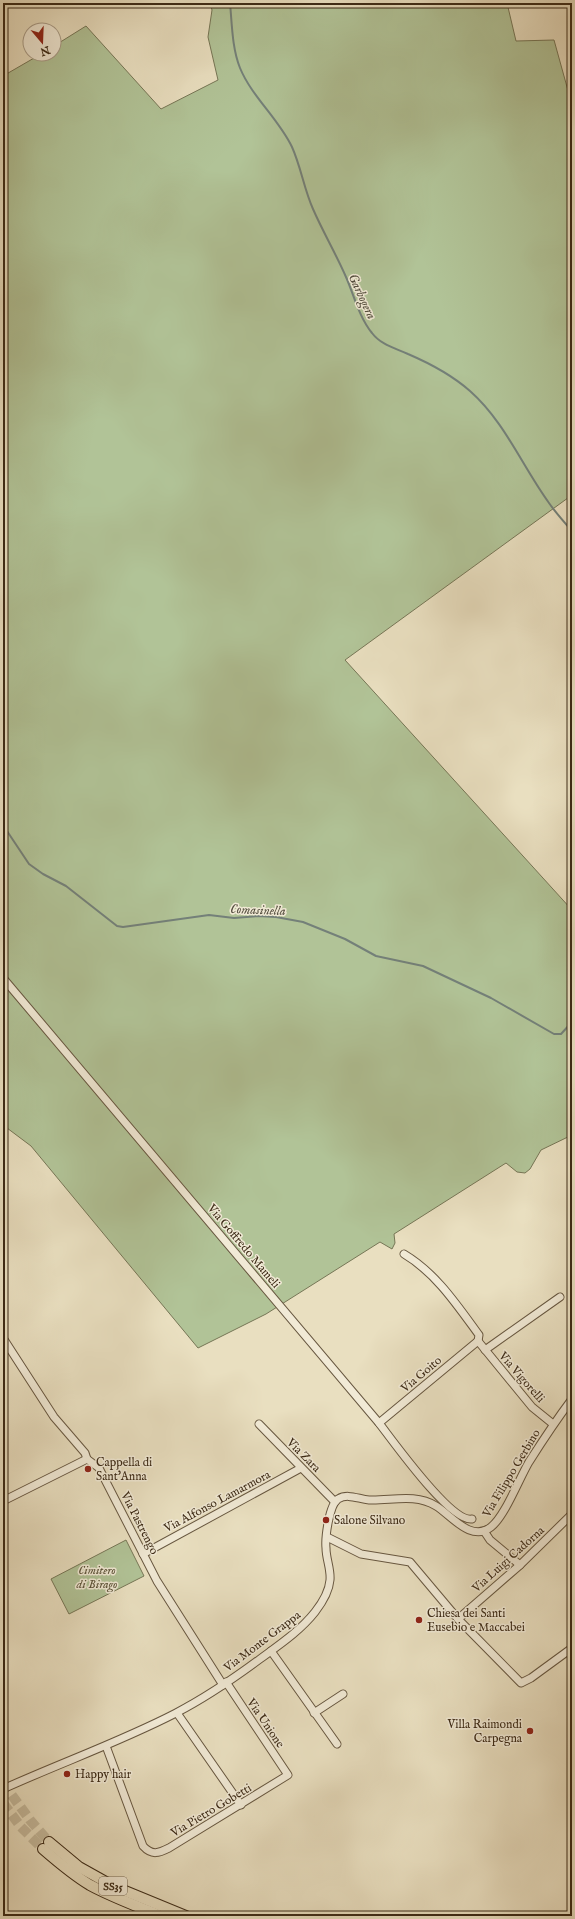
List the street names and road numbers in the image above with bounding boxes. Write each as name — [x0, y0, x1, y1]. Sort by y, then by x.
street label: Via Goffredo Mameli — [203, 1200, 283, 1291]
street label: Via Vigorelli — [495, 1348, 548, 1406]
street label: Via Goito — [397, 1353, 445, 1396]
street label: Via Filippo Gerbino — [479, 1426, 545, 1521]
street label: Via Zara — [283, 1434, 324, 1476]
street label: Via Alfonso Lamarmora — [161, 1467, 274, 1536]
street label: Via Pastrengo — [117, 1488, 162, 1558]
street label: Via Luigi Cadorna — [468, 1523, 548, 1596]
street label: Via Monte Grappa — [220, 1607, 305, 1677]
street label: Via Unione — [243, 1695, 288, 1751]
street label: Via Pietro Gobetti — [167, 1780, 254, 1841]
road number: SS35 — [99, 1877, 127, 1895]

